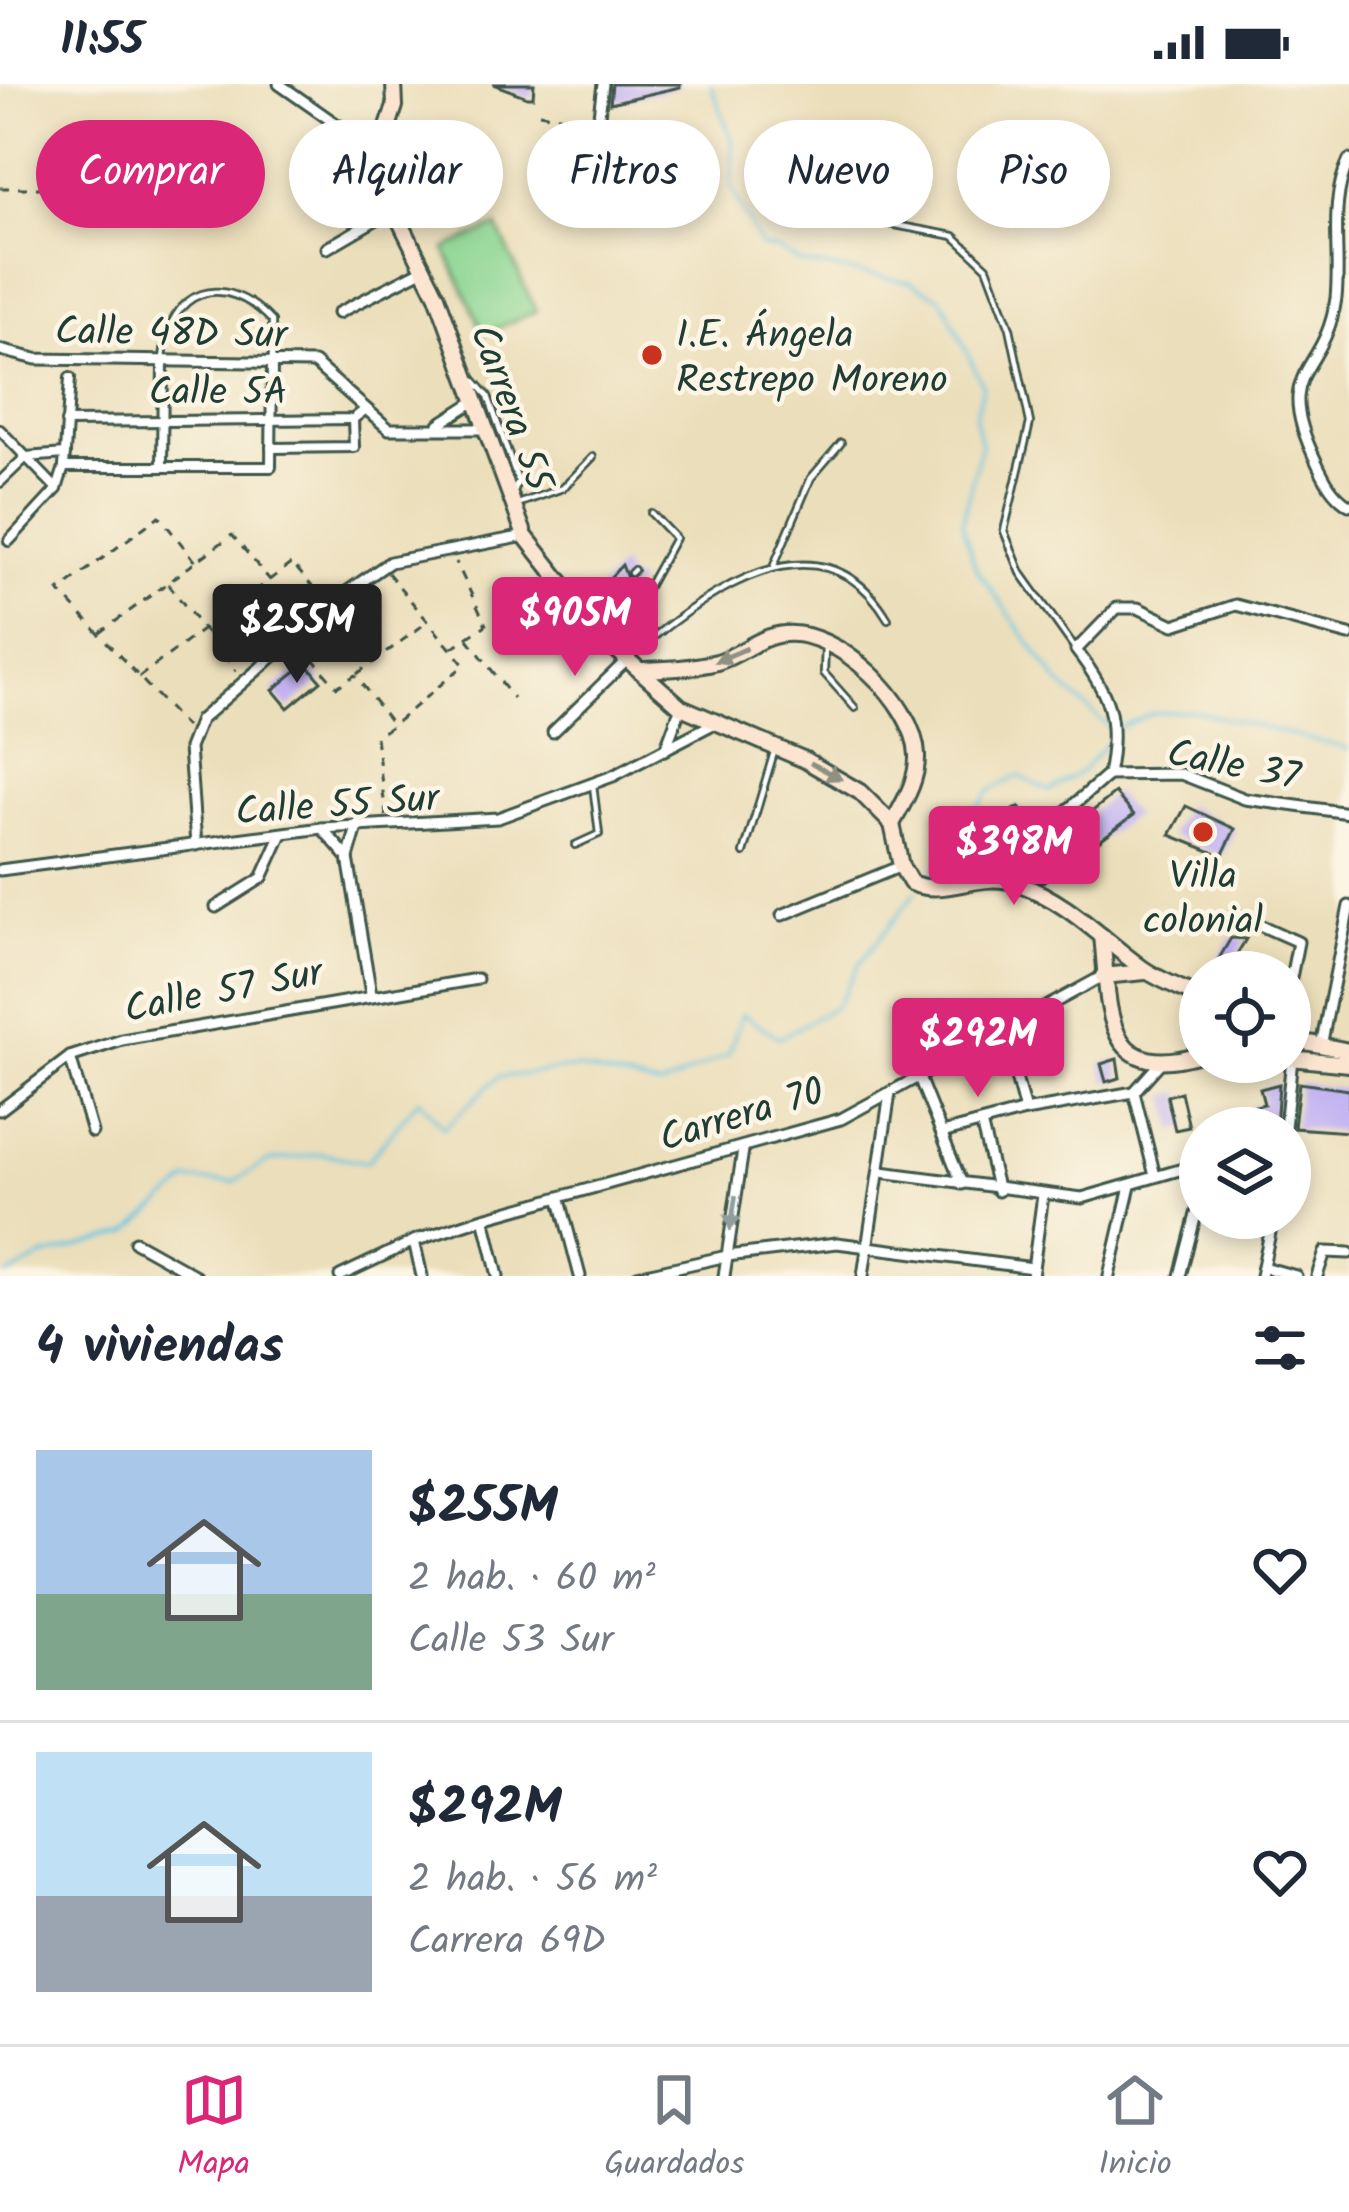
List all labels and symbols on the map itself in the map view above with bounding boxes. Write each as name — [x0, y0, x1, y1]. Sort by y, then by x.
street label: Calle 48D Sur — [54, 302, 290, 368]
place label: I.E. Ángela Restrepo Moreno — [676, 306, 948, 413]
street label: Carrera 55 — [450, 316, 569, 503]
marker: I.E. Ángela Restrepo Moreno — [639, 342, 665, 368]
street label: Calle 5A — [149, 363, 287, 425]
pin: $905M — [491, 577, 659, 679]
pin: $255M — [213, 584, 381, 686]
one-way arrow — [714, 645, 749, 665]
street label: Calle 37 — [1161, 724, 1306, 810]
one-way arrow — [809, 760, 843, 781]
street label: Calle 55 Sur — [233, 769, 443, 845]
pin: $398M — [930, 806, 1098, 908]
marker: Villa colonial — [1190, 819, 1216, 845]
place label: Villa colonial — [1143, 847, 1263, 954]
street label: Calle 57 Sur — [119, 943, 330, 1043]
pin: $292M — [894, 998, 1062, 1100]
street label: Carrera 70 — [652, 1062, 832, 1171]
one-way arrow — [724, 1195, 743, 1232]

